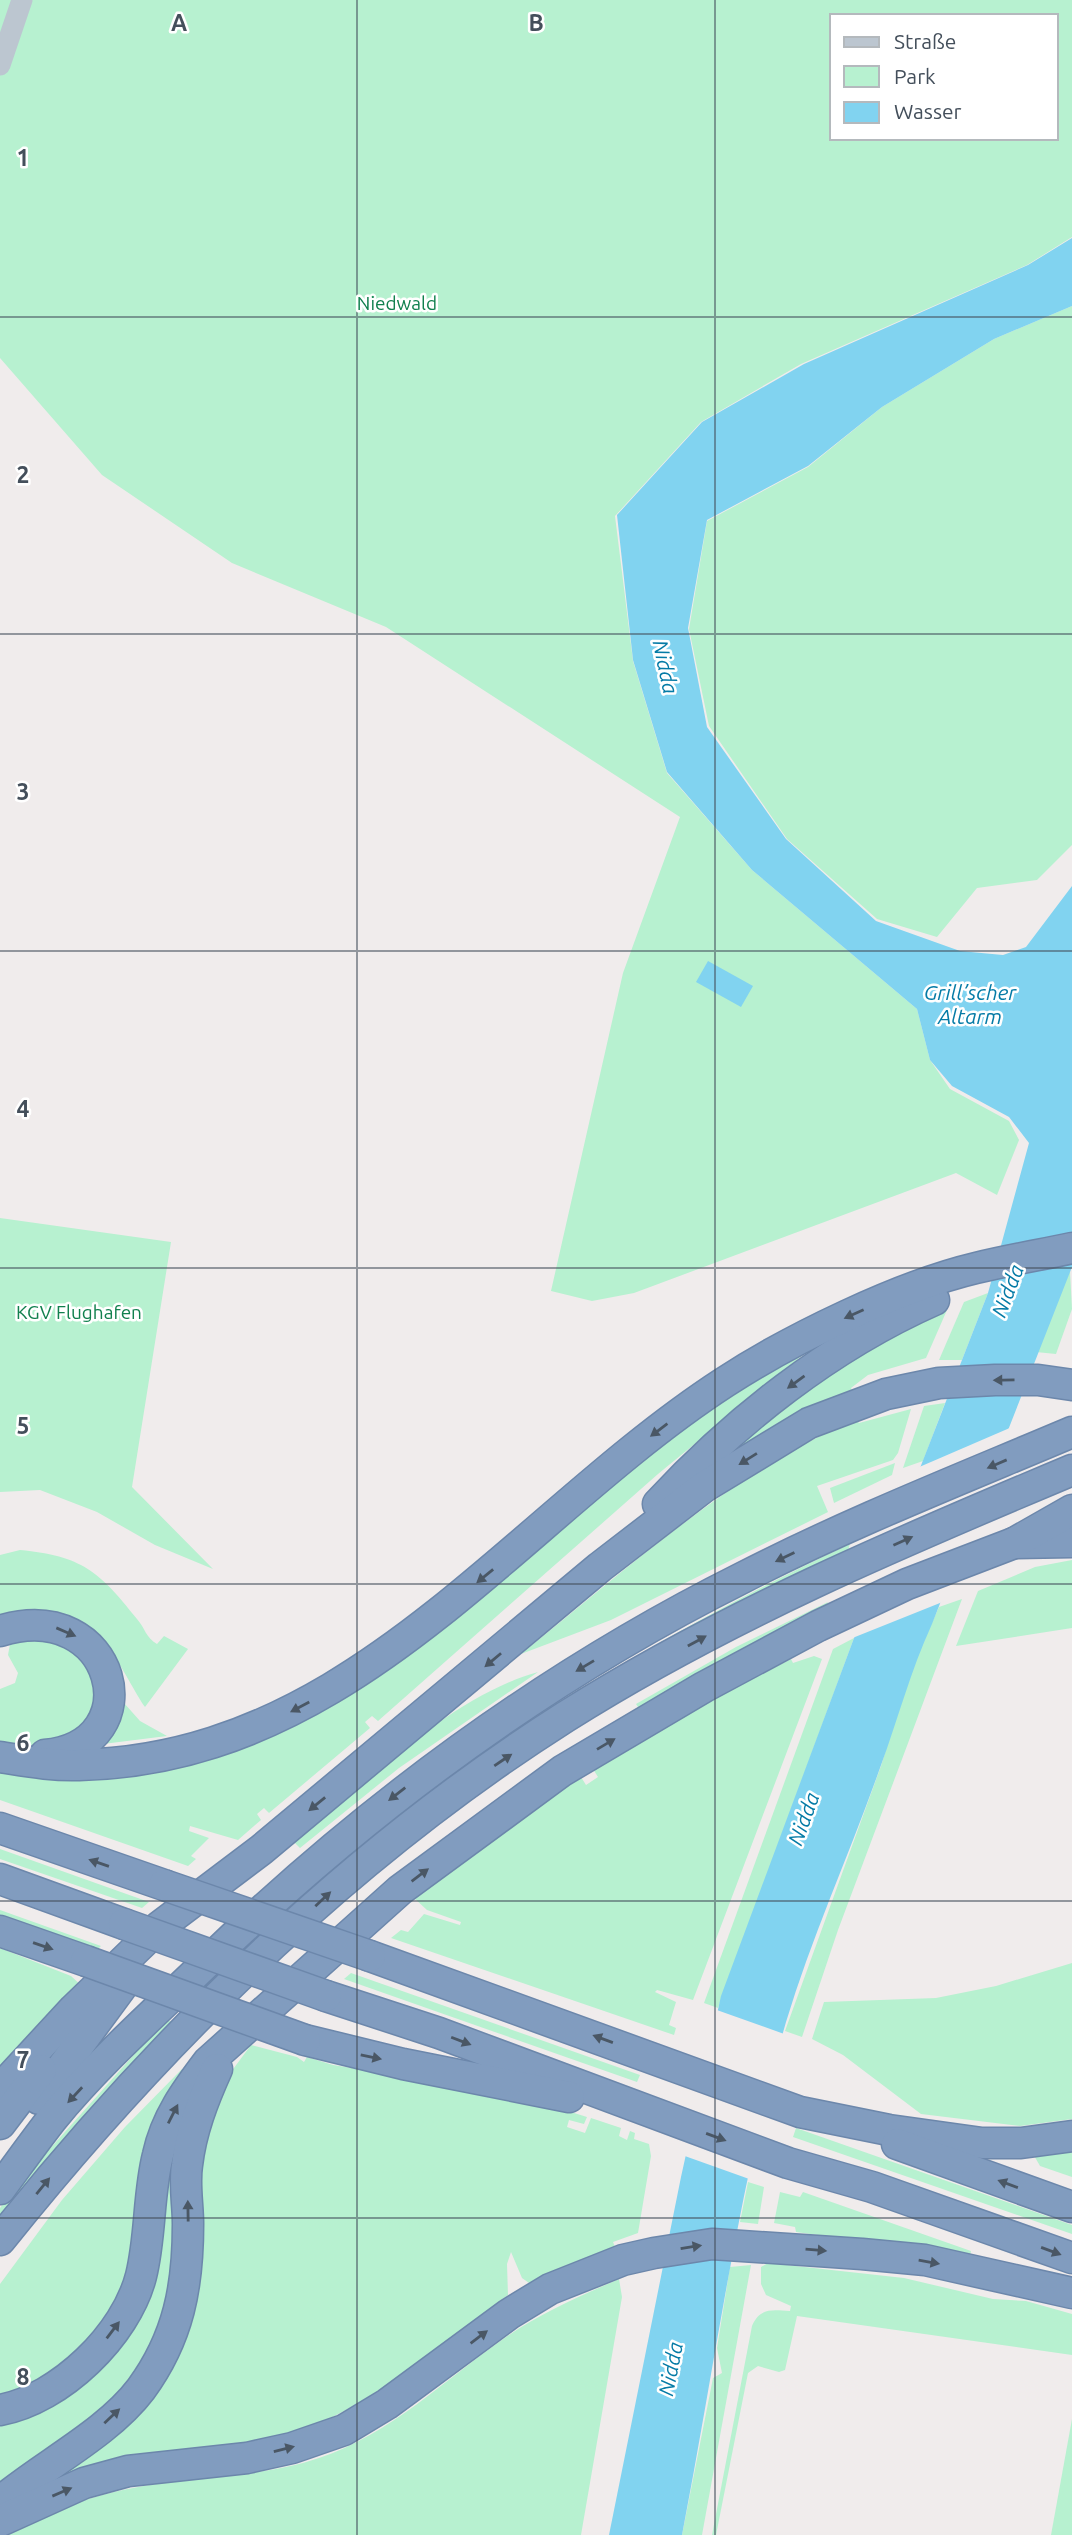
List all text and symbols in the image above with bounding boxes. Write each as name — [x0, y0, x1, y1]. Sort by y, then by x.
text: A — [171, 10, 187, 35]
text: B — [528, 10, 544, 35]
legend — [830, 14, 1058, 140]
text: Straße — [894, 29, 956, 53]
text: Park — [894, 64, 936, 88]
text: Wasser — [894, 99, 962, 123]
text: 1 — [17, 145, 29, 170]
park label: Niedwald — [357, 292, 437, 314]
text: 2 — [17, 462, 29, 487]
water label: Nidda — [649, 638, 683, 696]
text: 3 — [17, 779, 29, 804]
water label: Grill’scher Altarm — [924, 980, 1017, 1028]
text: 4 — [17, 1096, 30, 1121]
water label: Nidda — [986, 1261, 1028, 1320]
park label: KGV Flughafen — [16, 1301, 142, 1323]
one-way arrow — [843, 1309, 864, 1320]
one-way arrow — [993, 1374, 1015, 1386]
one-way arrow — [787, 1375, 805, 1389]
text: 5 — [17, 1413, 29, 1438]
one-way arrow — [650, 1423, 668, 1437]
one-way arrow — [739, 1453, 758, 1466]
one-way arrow — [987, 1458, 1008, 1469]
one-way arrow — [893, 1535, 913, 1547]
one-way arrow — [774, 1552, 795, 1563]
one-way arrow — [476, 1568, 493, 1583]
one-way arrow — [56, 1627, 77, 1638]
one-way arrow — [687, 1635, 707, 1647]
one-way arrow — [484, 1652, 501, 1667]
one-way arrow — [575, 1659, 595, 1672]
one-way arrow — [290, 1702, 310, 1713]
text: 6 — [17, 1730, 30, 1755]
one-way arrow — [596, 1738, 615, 1750]
one-way arrow — [494, 1753, 512, 1767]
one-way arrow — [389, 1787, 407, 1802]
water label: Nidda — [782, 1789, 824, 1848]
one-way arrow — [308, 1796, 325, 1811]
one-way arrow — [89, 1857, 110, 1868]
one-way arrow — [410, 1867, 428, 1882]
one-way arrow — [314, 1891, 332, 1907]
one-way arrow — [32, 1941, 53, 1952]
one-way arrow — [593, 2033, 614, 2044]
one-way arrow — [450, 2035, 471, 2046]
text: 7 — [17, 2047, 29, 2072]
one-way arrow — [360, 2052, 382, 2063]
one-way arrow — [66, 2086, 83, 2103]
one-way arrow — [167, 2104, 178, 2124]
one-way arrow — [706, 2132, 727, 2143]
one-way arrow — [35, 2178, 50, 2196]
one-way arrow — [997, 2178, 1018, 2189]
one-way arrow — [182, 2200, 194, 2222]
one-way arrow — [680, 2241, 702, 2252]
one-way arrow — [806, 2245, 828, 2256]
one-way arrow — [1041, 2246, 1062, 2257]
one-way arrow — [919, 2256, 941, 2267]
one-way arrow — [106, 2321, 120, 2339]
one-way arrow — [470, 2329, 488, 2344]
water label: Nidda — [653, 2340, 687, 2398]
text: 8 — [17, 2364, 29, 2389]
one-way arrow — [103, 2408, 121, 2424]
one-way arrow — [273, 2443, 295, 2454]
one-way arrow — [52, 2486, 72, 2498]

